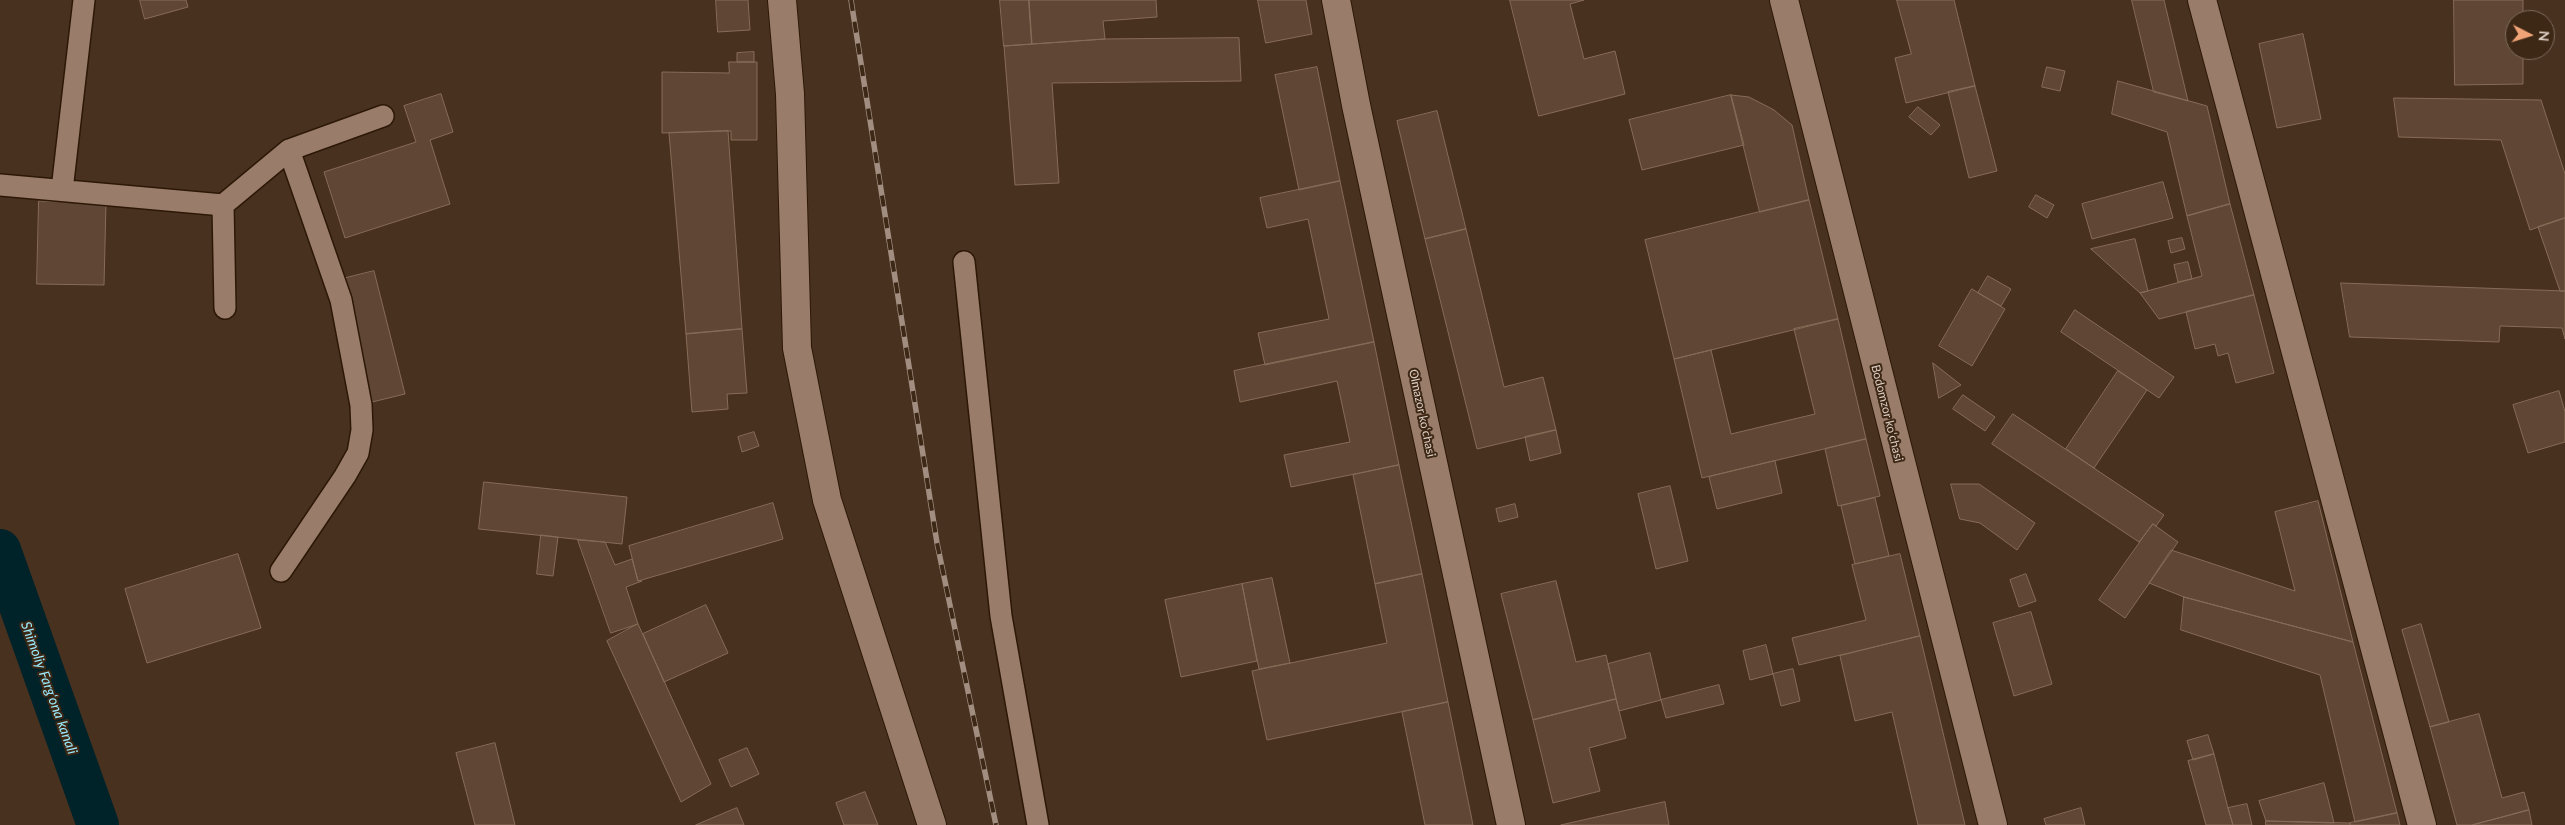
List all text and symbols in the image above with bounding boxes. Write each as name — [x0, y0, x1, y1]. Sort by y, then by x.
north arrow — [2505, 10, 2555, 60]
text: N — [2536, 30, 2553, 42]
street label: Bodomzor koʻchasi — [1868, 363, 1906, 463]
street label: Olmazor koʻchasi — [1406, 368, 1438, 458]
water label: Shimoliy Fargʻona kanali — [17, 619, 81, 757]

